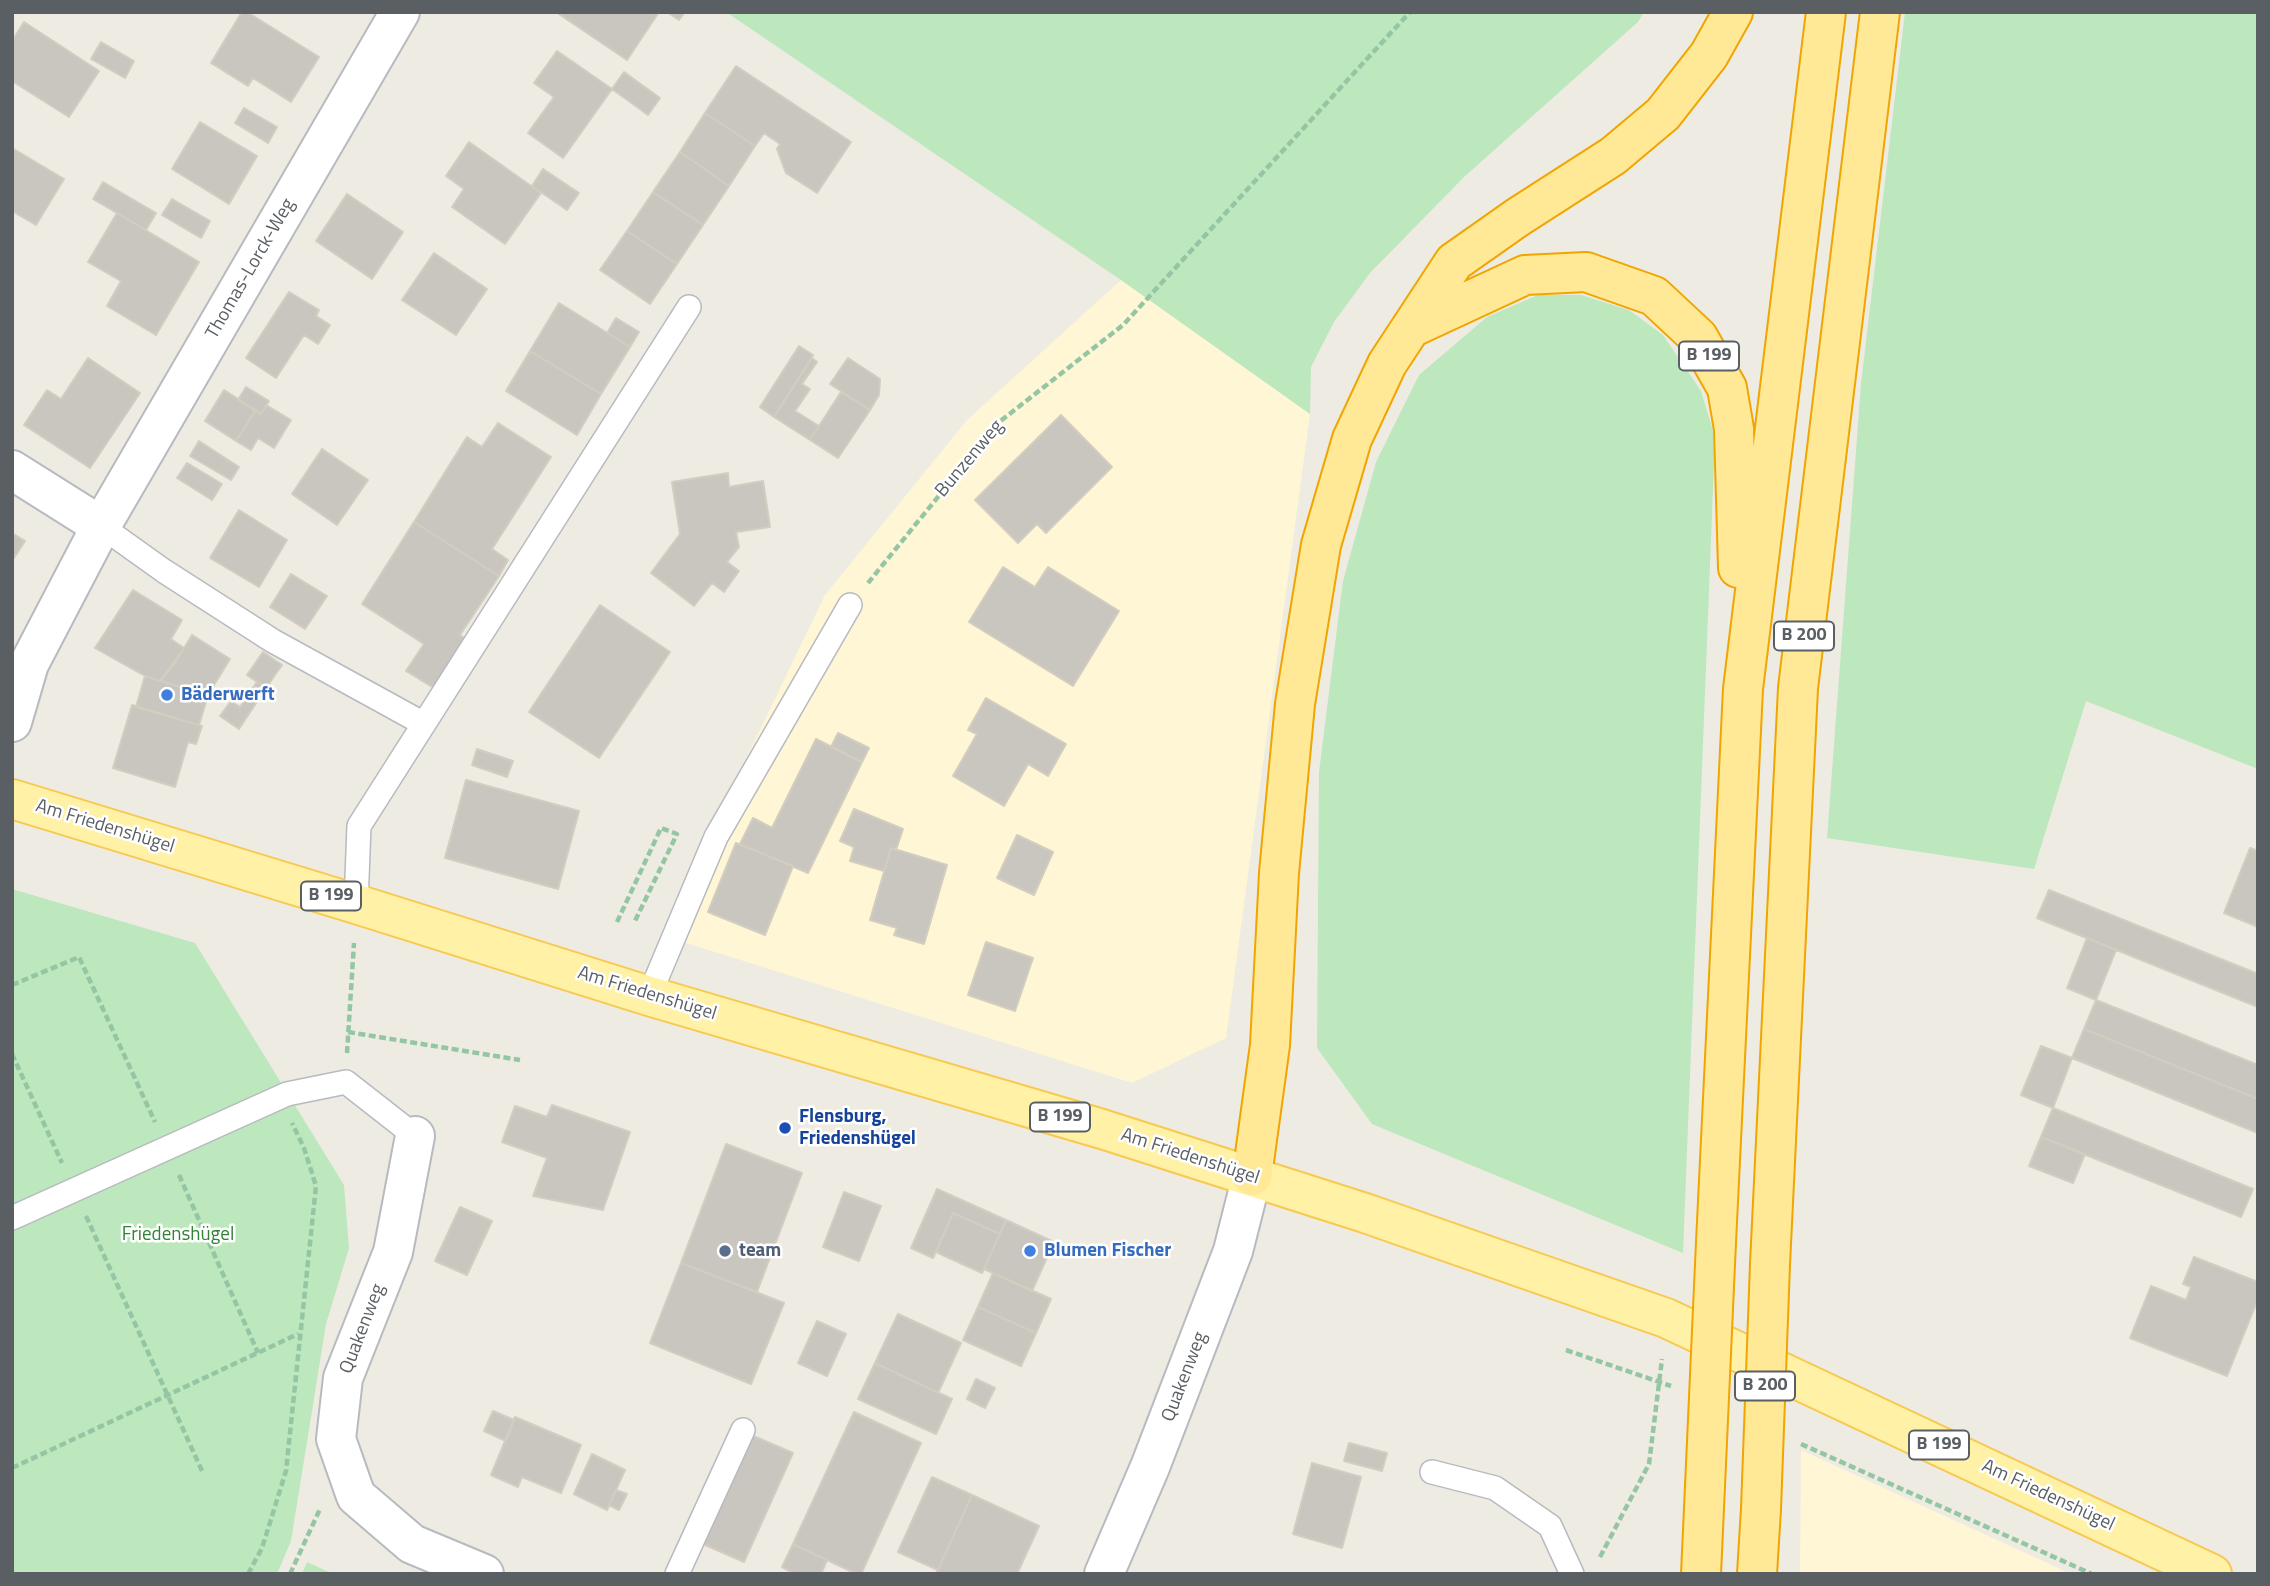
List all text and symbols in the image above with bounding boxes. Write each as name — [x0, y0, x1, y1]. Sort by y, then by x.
street label: Thomas-Lorck-Weg — [202, 195, 300, 343]
road number: B 199 — [1679, 342, 1739, 370]
street label: Bunzenweg — [931, 416, 1009, 502]
road number: B 200 — [1774, 622, 1834, 650]
place label: Bäderwerft — [181, 684, 275, 706]
marker: Bäderwerft — [159, 687, 175, 703]
street label: Am Friedenshügel — [33, 795, 177, 859]
road number: B 199 — [301, 882, 361, 911]
street label: Am Friedenshügel — [575, 962, 719, 1026]
road number: B 199 — [1030, 1102, 1090, 1132]
place label: Flensburg, Friedenshügel — [799, 1106, 916, 1150]
marker: Flensburg, Friedenshügel — [777, 1120, 793, 1136]
street label: Am Friedenshügel — [1118, 1124, 1262, 1190]
park label: Friedenshügel — [122, 1224, 234, 1246]
place label: team — [739, 1240, 781, 1262]
place label: Blumen Fischer — [1044, 1240, 1171, 1262]
marker: team — [717, 1243, 733, 1259]
marker: Blumen Fischer — [1022, 1243, 1038, 1259]
street label: Quakenweg — [335, 1281, 391, 1377]
street label: Quakenweg — [1157, 1329, 1213, 1425]
road number: B 200 — [1735, 1372, 1795, 1400]
road number: B 199 — [1909, 1430, 1969, 1460]
street label: Am Friedenshügel — [1978, 1455, 2118, 1537]

